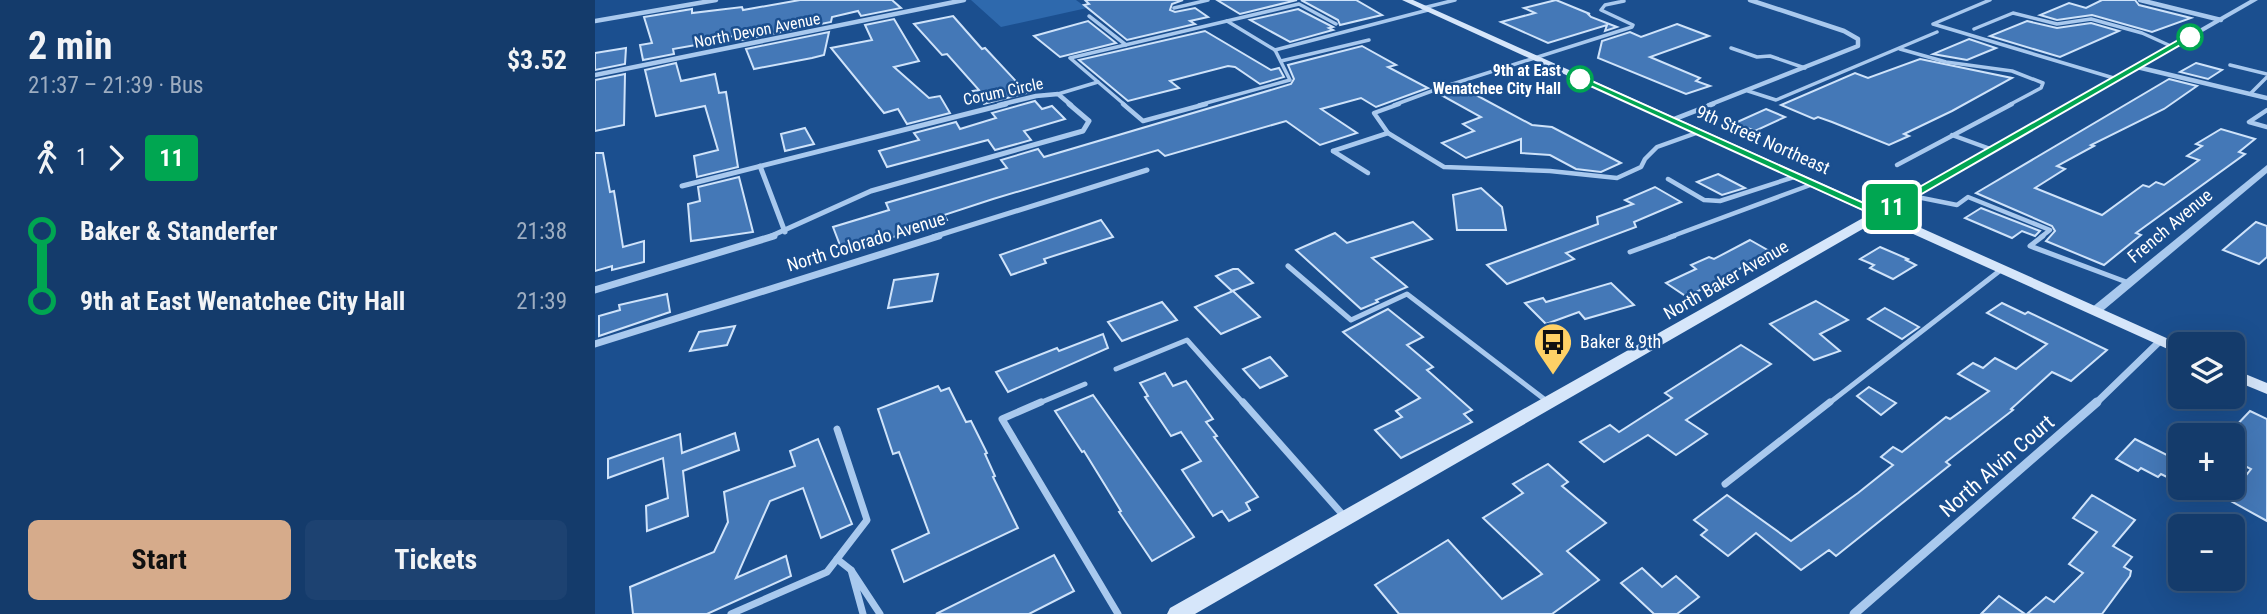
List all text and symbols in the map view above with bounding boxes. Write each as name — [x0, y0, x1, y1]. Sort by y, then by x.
street label: North Devon Avenue — [692, 9, 822, 52]
text: 2 min — [28, 24, 112, 68]
unlabelled marker — [2177, 24, 2203, 50]
text: $3.52 — [507, 45, 567, 75]
place label: 9th at East Wenatchee City Hall — [1433, 61, 1561, 98]
marker: 9th at East Wenatchee City Hall — [1567, 66, 1593, 92]
text: 21:37 – 21:39 · Bus — [28, 72, 204, 99]
street label: Corum Circle — [961, 74, 1045, 109]
street label: 9th Street Northeast — [1693, 101, 1833, 178]
icon: walk — [28, 139, 66, 177]
icon: forward — [97, 139, 135, 177]
text: 1 — [76, 144, 87, 171]
text: 11 — [159, 144, 184, 172]
line badge: 11 — [1861, 184, 1923, 230]
street label: French Avenue — [2123, 184, 2216, 267]
text: 11 — [1880, 193, 1904, 221]
street label: North Colorado Avenue — [784, 207, 948, 276]
text: Baker & Standerfer — [80, 216, 278, 246]
text: 21:38 — [516, 218, 567, 245]
street label: North Baker Avenue — [1660, 235, 1792, 324]
text: 9th at East Wenatchee City Hall — [80, 286, 405, 316]
text: 21:39 — [516, 288, 567, 315]
bus stop icon: Baker & 9th — [1532, 321, 1574, 376]
place label: Baker & 9th — [1580, 331, 1661, 352]
map controls — [2168, 332, 2245, 591]
button: layers — [2168, 332, 2245, 409]
street label: North Alvin Court — [1935, 410, 2059, 522]
button: + — [2168, 423, 2245, 500]
button: − — [2168, 514, 2245, 591]
button: Start — [28, 520, 291, 600]
button: Tickets — [305, 520, 567, 600]

